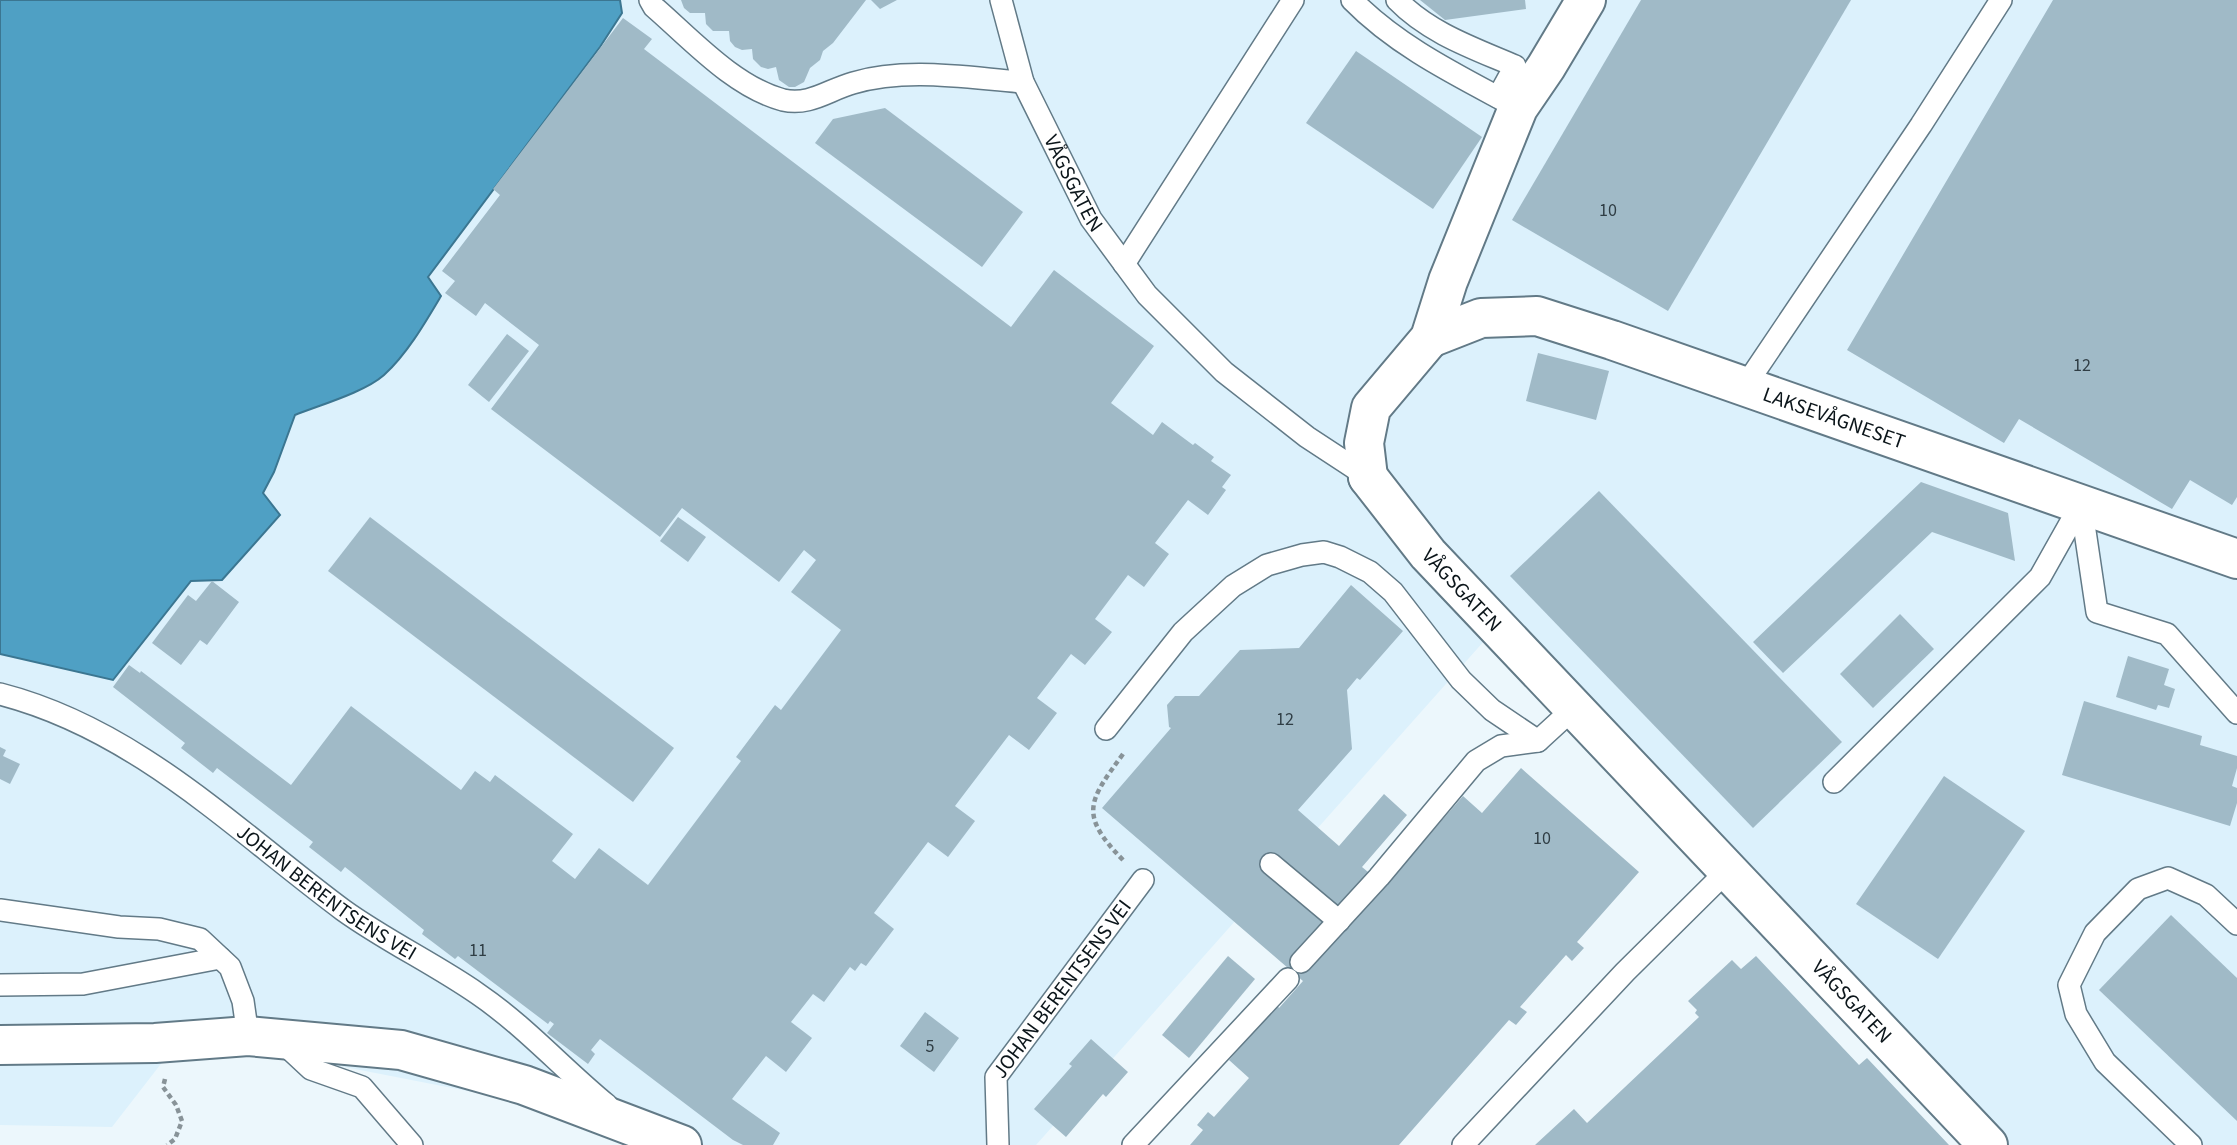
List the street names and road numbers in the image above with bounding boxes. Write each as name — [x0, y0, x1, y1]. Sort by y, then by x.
street label: VÅGSGATEN — [1036, 130, 1111, 238]
street label: LAKSEVÅGNESET — [1759, 379, 1909, 457]
street label: VÅGSGATEN — [1415, 541, 1509, 638]
street label: JOHAN BERENTSENS VEI — [230, 817, 422, 968]
street label: JOHAN BERENTSENS VEI — [985, 893, 1138, 1084]
street label: VÅGSGATEN — [1805, 953, 1899, 1050]

